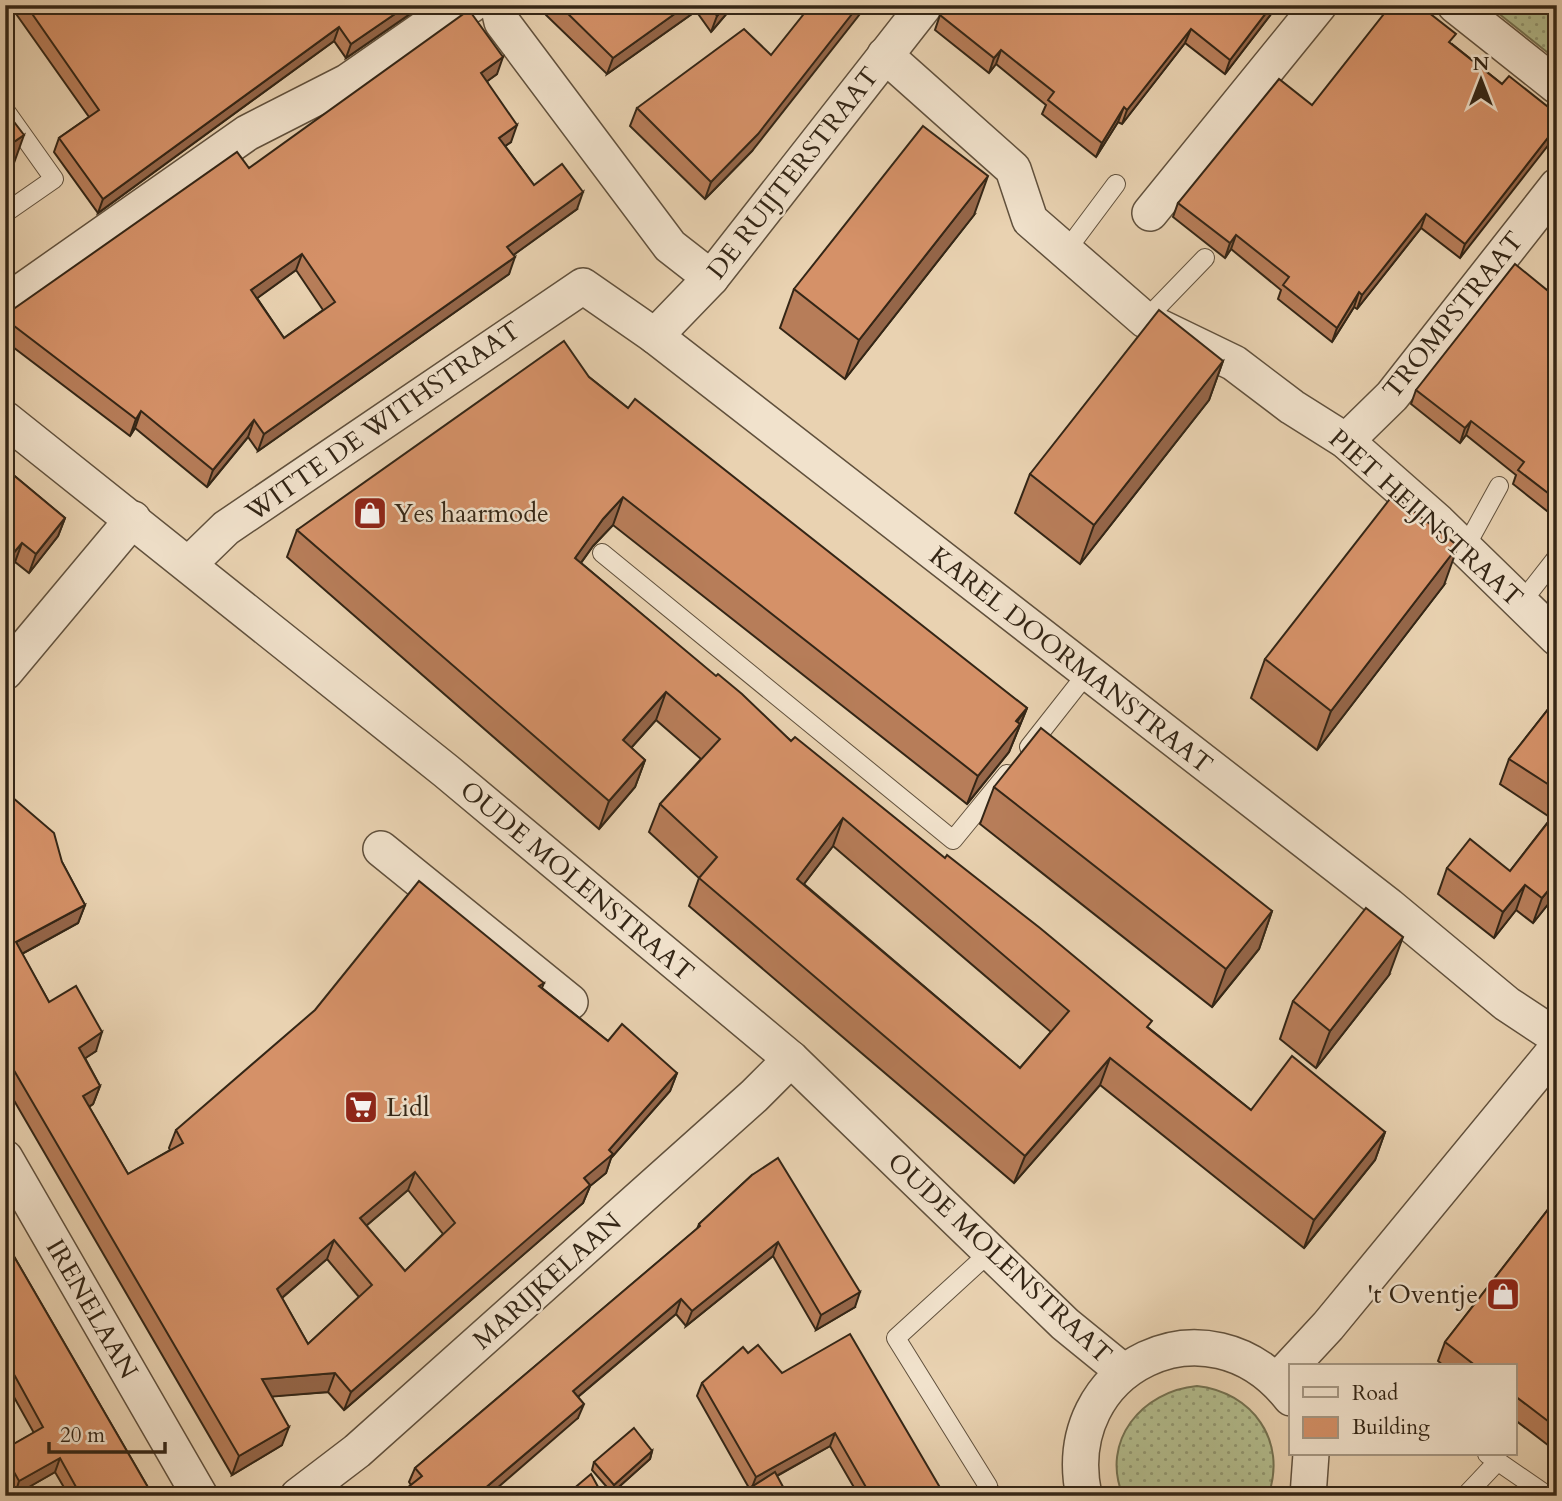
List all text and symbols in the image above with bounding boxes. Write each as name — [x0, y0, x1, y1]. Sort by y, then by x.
north arrow — [1446, 46, 1516, 116]
text: N — [1473, 51, 1490, 77]
street label: DE RUIJTERSTRAAT — [699, 60, 887, 286]
street label: TROMPSTRAAT — [1375, 224, 1531, 406]
street label: WITTE DE WITHSTRAAT — [238, 313, 527, 530]
street label: PIET HEIJNSTRAAT — [1321, 421, 1531, 615]
shop icon: Yes haarmode — [351, 494, 389, 532]
place label: Yes haarmode — [394, 496, 549, 531]
street label: KAREL DOORMANSTRAAT — [922, 538, 1220, 782]
street label: OUDE MOLENSTRAAT — [453, 773, 701, 989]
supermarket icon: Lidl — [342, 1088, 380, 1126]
place label: Lidl — [386, 1090, 430, 1125]
street label: OUDE MOLENSTRAAT — [880, 1145, 1120, 1371]
street label: MARIJKELAAN — [465, 1205, 629, 1357]
street label: IRENELAAN — [38, 1233, 146, 1385]
shop icon: 't Oventje — [1484, 1275, 1522, 1313]
place label: 't Oventje — [1367, 1277, 1478, 1312]
legend — [1289, 1364, 1516, 1456]
text: Road — [1352, 1379, 1398, 1408]
scale bar — [49, 1410, 164, 1454]
text: Building — [1352, 1413, 1430, 1442]
text: 20 m — [60, 1421, 105, 1450]

